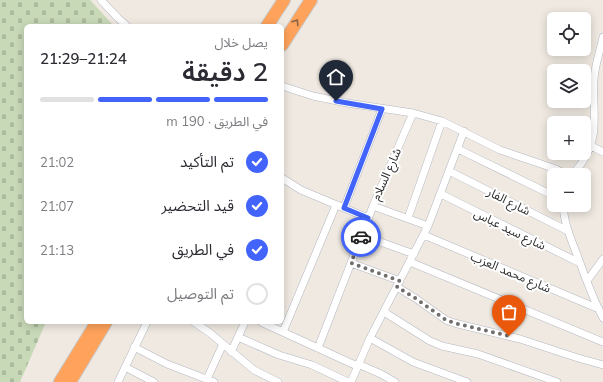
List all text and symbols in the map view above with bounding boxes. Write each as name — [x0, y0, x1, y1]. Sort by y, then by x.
map controls — [547, 12, 591, 212]
button: locate — [547, 12, 591, 56]
one-way arrow — [292, 19, 299, 26]
text: يصل خلال — [214, 34, 268, 50]
text: 21:24–21:29 — [40, 49, 127, 68]
text: 2 دقيقة — [182, 55, 268, 88]
pin — [319, 60, 353, 101]
button: layers — [547, 64, 591, 108]
icon: home — [325, 66, 347, 88]
text: في الطريق · 190 m — [166, 113, 268, 129]
button: + — [547, 116, 591, 160]
street label: شارع السلام — [368, 146, 406, 203]
icon: check — [246, 151, 268, 173]
text: تم التأكيد — [180, 152, 234, 171]
text: 21:02 — [40, 154, 74, 170]
button: − — [547, 168, 591, 212]
street label: شارع الفار — [483, 183, 533, 220]
icon: check — [246, 195, 268, 217]
text: قيد التحضير — [161, 196, 234, 215]
text: 21:07 — [40, 198, 74, 214]
street label: شارع سيد عباس — [471, 205, 548, 255]
courier — [341, 217, 381, 257]
icon: car — [350, 226, 372, 248]
icon: check — [246, 239, 268, 261]
text: في الطريق — [172, 240, 234, 259]
text: 21:13 — [40, 242, 74, 258]
street label: شارع محمد العزب — [468, 248, 553, 298]
text: تم التوصيل — [167, 284, 234, 303]
pin — [492, 295, 526, 336]
icon: bag — [498, 301, 520, 323]

